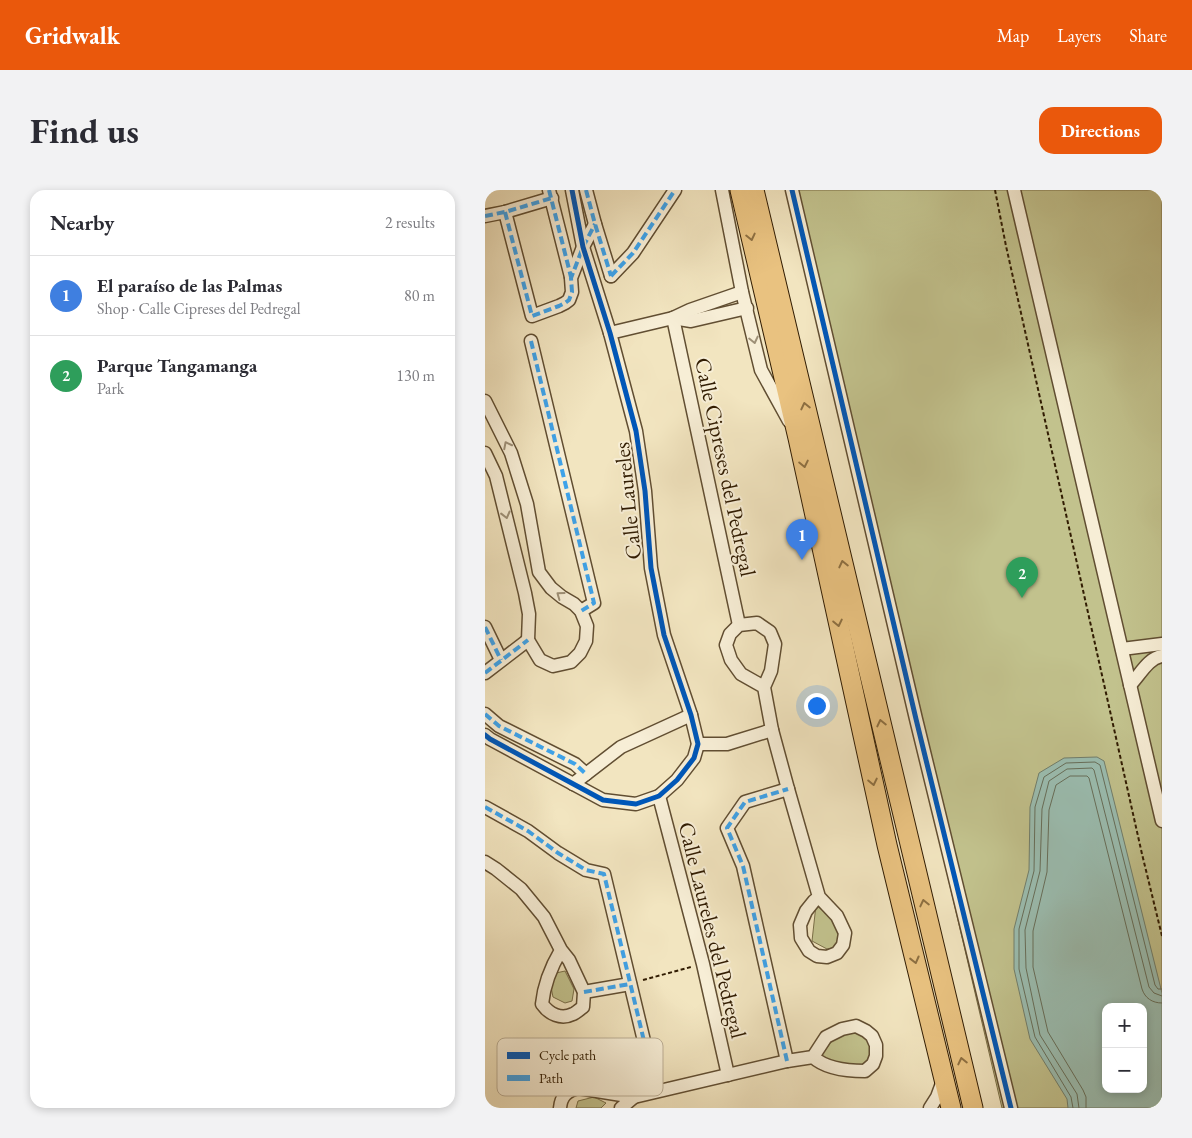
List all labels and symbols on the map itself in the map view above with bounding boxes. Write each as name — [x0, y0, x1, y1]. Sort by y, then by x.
one-way arrow — [745, 233, 756, 242]
one-way arrow — [748, 336, 759, 345]
street label: Calle Cipreses del Pedregal — [688, 355, 763, 579]
one-way arrow — [801, 403, 811, 411]
one-way arrow — [503, 441, 514, 450]
street label: Calle Laureles — [607, 441, 648, 561]
one-way arrow — [798, 460, 809, 468]
one-way arrow — [500, 511, 511, 520]
pin: 1 — [786, 519, 818, 560]
pin: 2 — [1006, 557, 1038, 598]
one-way arrow — [838, 560, 849, 569]
one-way arrow — [556, 592, 566, 601]
one-way arrow — [832, 618, 843, 627]
your location — [804, 693, 830, 719]
one-way arrow — [876, 718, 887, 727]
one-way arrow — [867, 777, 878, 786]
street label: Calle Laureles del Pedregal — [672, 819, 753, 1041]
one-way arrow — [919, 898, 930, 907]
one-way arrow — [909, 956, 920, 965]
legend — [497, 1038, 663, 1096]
text: Cycle path — [539, 1046, 596, 1064]
one-way arrow — [957, 1056, 968, 1065]
text: Path — [539, 1069, 563, 1087]

